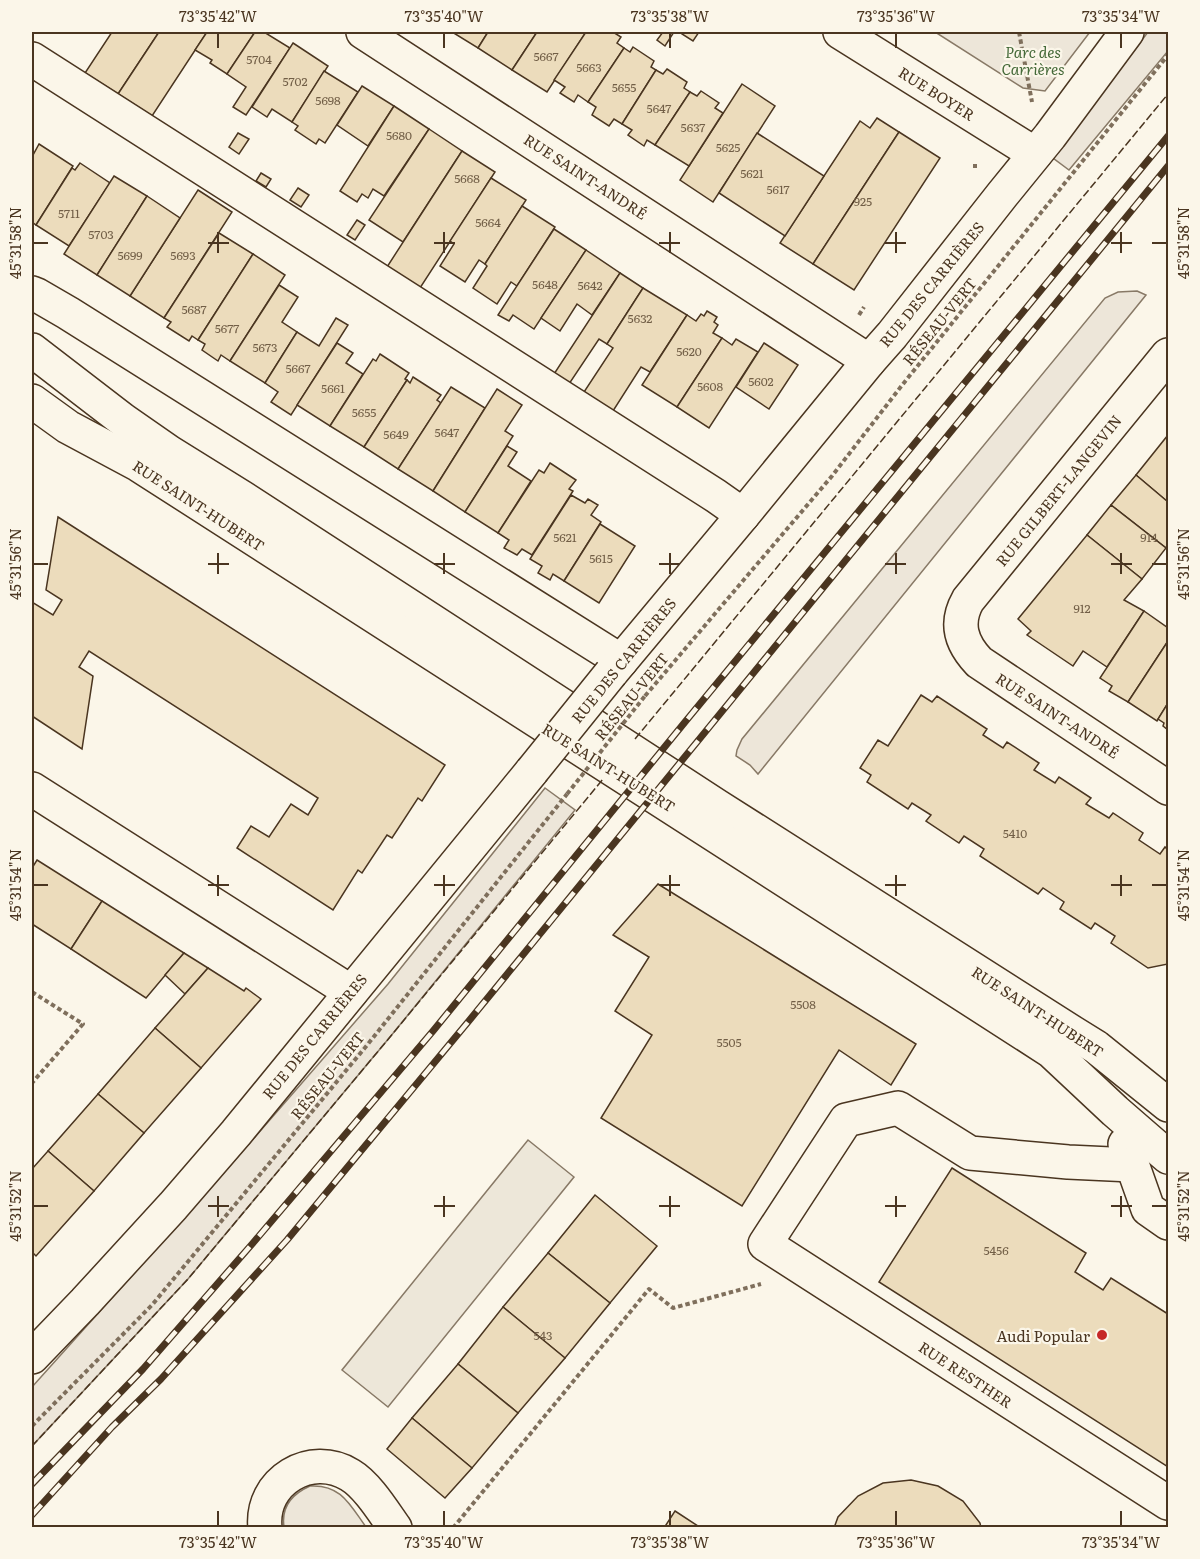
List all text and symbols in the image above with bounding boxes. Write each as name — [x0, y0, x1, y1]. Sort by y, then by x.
text: 73°35'42"W — [179, 4, 257, 27]
text: 73°35'40"W — [405, 4, 484, 27]
text: 73°35'38"W — [631, 4, 710, 27]
text: 73°35'36"W — [857, 4, 936, 27]
text: 73°35'34"W — [1082, 4, 1161, 27]
park label: Parc des Carrières — [1001, 40, 1065, 80]
house number: 5667 — [533, 47, 559, 65]
house number: 5704 — [246, 50, 272, 68]
house number: 5663 — [576, 58, 602, 76]
street label: RUE BOYER — [894, 60, 980, 126]
house number: 5702 — [282, 72, 308, 90]
house number: 5655 — [612, 78, 636, 96]
house number: 5698 — [315, 91, 341, 109]
house number: 5647 — [647, 99, 671, 117]
house number: 5637 — [681, 118, 705, 136]
house number: 5680 — [386, 126, 412, 144]
street label: RUE SAINT-ANDRÉ — [520, 127, 652, 225]
house number: 5625 — [716, 138, 740, 156]
house number: 5621 — [740, 164, 764, 182]
house number: 5668 — [454, 169, 480, 187]
house number: 5617 — [766, 180, 790, 198]
house number: 925 — [854, 192, 872, 210]
house number: 5711 — [58, 204, 80, 222]
text: 45°31'58"N — [3, 207, 26, 279]
text: 45°31'58"N — [1171, 207, 1194, 279]
house number: 5664 — [475, 213, 501, 231]
street label: RUE DES CARRIÈRES — [873, 216, 989, 352]
house number: 5703 — [88, 225, 114, 243]
house number: 5699 — [117, 246, 143, 264]
house number: 5693 — [170, 246, 196, 264]
street label: RÉSEAU-VERT — [896, 272, 982, 370]
house number: 5648 — [532, 275, 558, 293]
house number: 5642 — [577, 276, 603, 294]
house number: 5687 — [181, 300, 207, 318]
house number: 5632 — [628, 309, 652, 327]
house number: 5677 — [215, 319, 239, 337]
house number: 5673 — [252, 338, 278, 356]
house number: 5620 — [676, 342, 702, 360]
house number: 5667 — [285, 359, 311, 377]
house number: 5602 — [748, 372, 774, 390]
house number: 5608 — [697, 377, 723, 395]
house number: 5661 — [321, 379, 345, 397]
house number: 5655 — [352, 403, 376, 421]
street label: RUE GILBERT-LANGEVIN — [989, 409, 1127, 571]
house number: 5647 — [435, 423, 459, 441]
house number: 5649 — [383, 425, 409, 443]
street label: RUE SAINT-HUBERT — [128, 454, 270, 556]
text: 45°31'56"N — [3, 528, 26, 600]
house number: 5621 — [553, 528, 577, 546]
house number: 914 — [1140, 528, 1158, 546]
text: 45°31'56"N — [1171, 528, 1194, 600]
house number: 5615 — [589, 549, 613, 567]
street label: RUE DES CARRIÈRES — [565, 592, 681, 728]
house number: 912 — [1073, 599, 1091, 617]
street label: RÉSEAU-VERT — [588, 647, 674, 745]
street label: RUE SAINT-ANDRÉ — [992, 666, 1124, 764]
street label: RUE SAINT-HUBERT — [538, 717, 680, 817]
house number: 5410 — [1003, 824, 1027, 842]
text: 45°31'54"N — [3, 849, 26, 921]
text: 45°31'54"N — [1171, 849, 1194, 921]
street label: RUE SAINT-HUBERT — [967, 960, 1109, 1062]
street label: RUE DES CARRIÈRES — [256, 968, 372, 1104]
house number: 5508 — [790, 995, 816, 1013]
street label: RÉSEAU-VERT — [284, 1026, 370, 1124]
house number: 5505 — [716, 1033, 742, 1051]
text: 45°31'52"N — [3, 1170, 26, 1242]
text: 45°31'52"N — [1171, 1170, 1194, 1242]
house number: 5456 — [983, 1241, 1009, 1259]
place label: Audi Popular — [996, 1324, 1090, 1347]
house number: 543 — [533, 1326, 553, 1344]
marker: Audi Popular — [1095, 1328, 1109, 1342]
street label: RUE RESTHER — [915, 1335, 1018, 1413]
text: 73°35'42"W — [179, 1530, 257, 1553]
text: 73°35'40"W — [405, 1530, 484, 1553]
text: 73°35'38"W — [631, 1530, 710, 1553]
text: 73°35'36"W — [857, 1530, 936, 1553]
text: 73°35'34"W — [1082, 1530, 1161, 1553]

